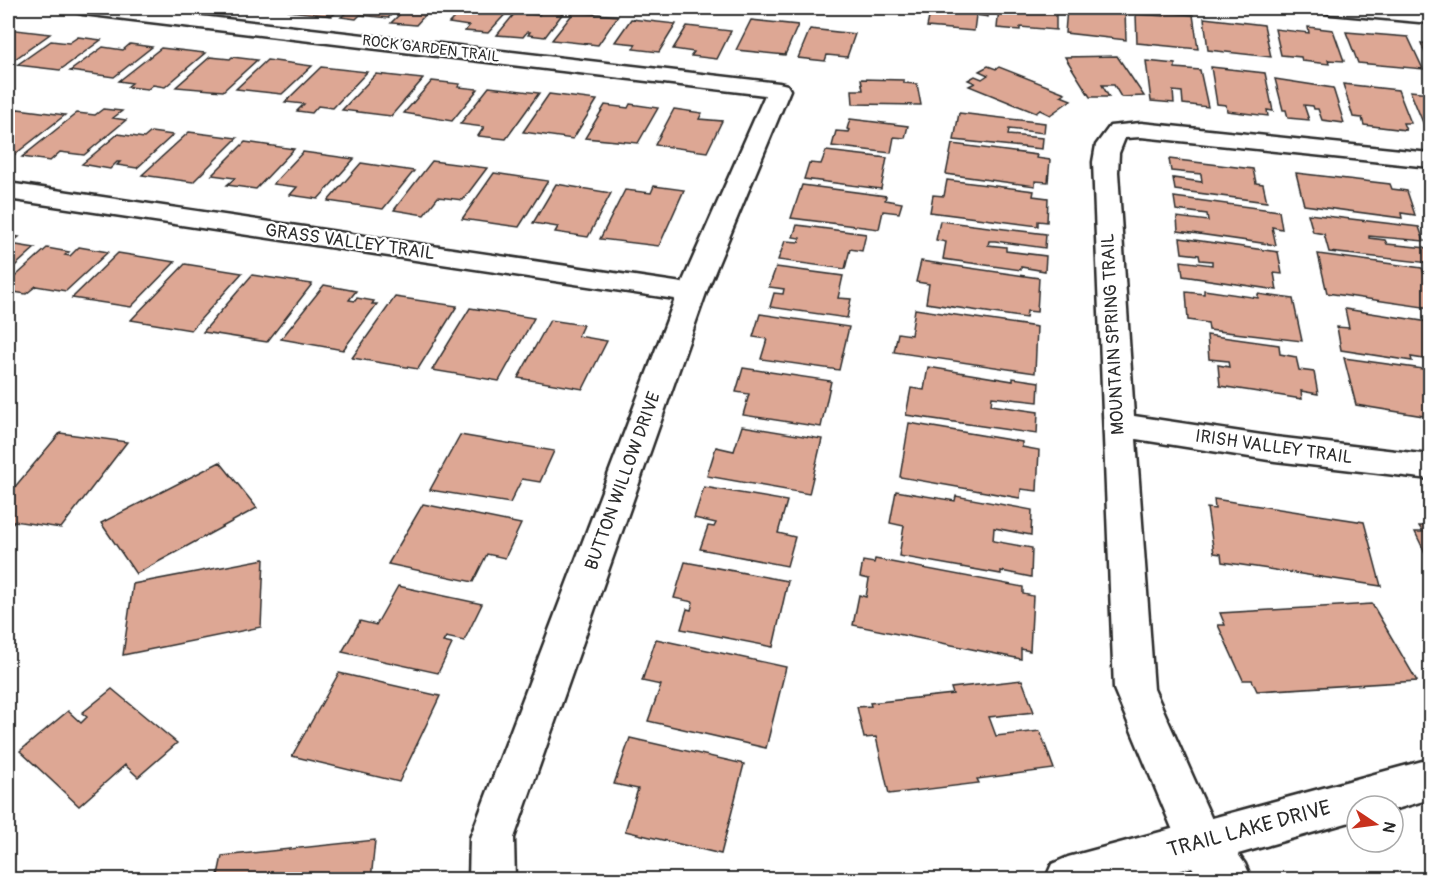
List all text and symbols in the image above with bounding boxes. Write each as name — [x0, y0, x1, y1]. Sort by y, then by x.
street label: ROCK GARDEN TRAIL — [361, 31, 501, 67]
street label: GRASS VALLEY TRAIL — [264, 219, 436, 265]
street label: MOUNTAIN SPRING TRAIL — [1096, 233, 1130, 435]
street label: BUTTON WILLOW DRIVE — [580, 389, 666, 573]
street label: IRISH VALLEY TRAIL — [1194, 425, 1354, 469]
street label: TRAIL LAKE DRIVE — [1164, 794, 1334, 864]
north arrow — [1345, 794, 1405, 854]
text: N — [1378, 820, 1400, 835]

